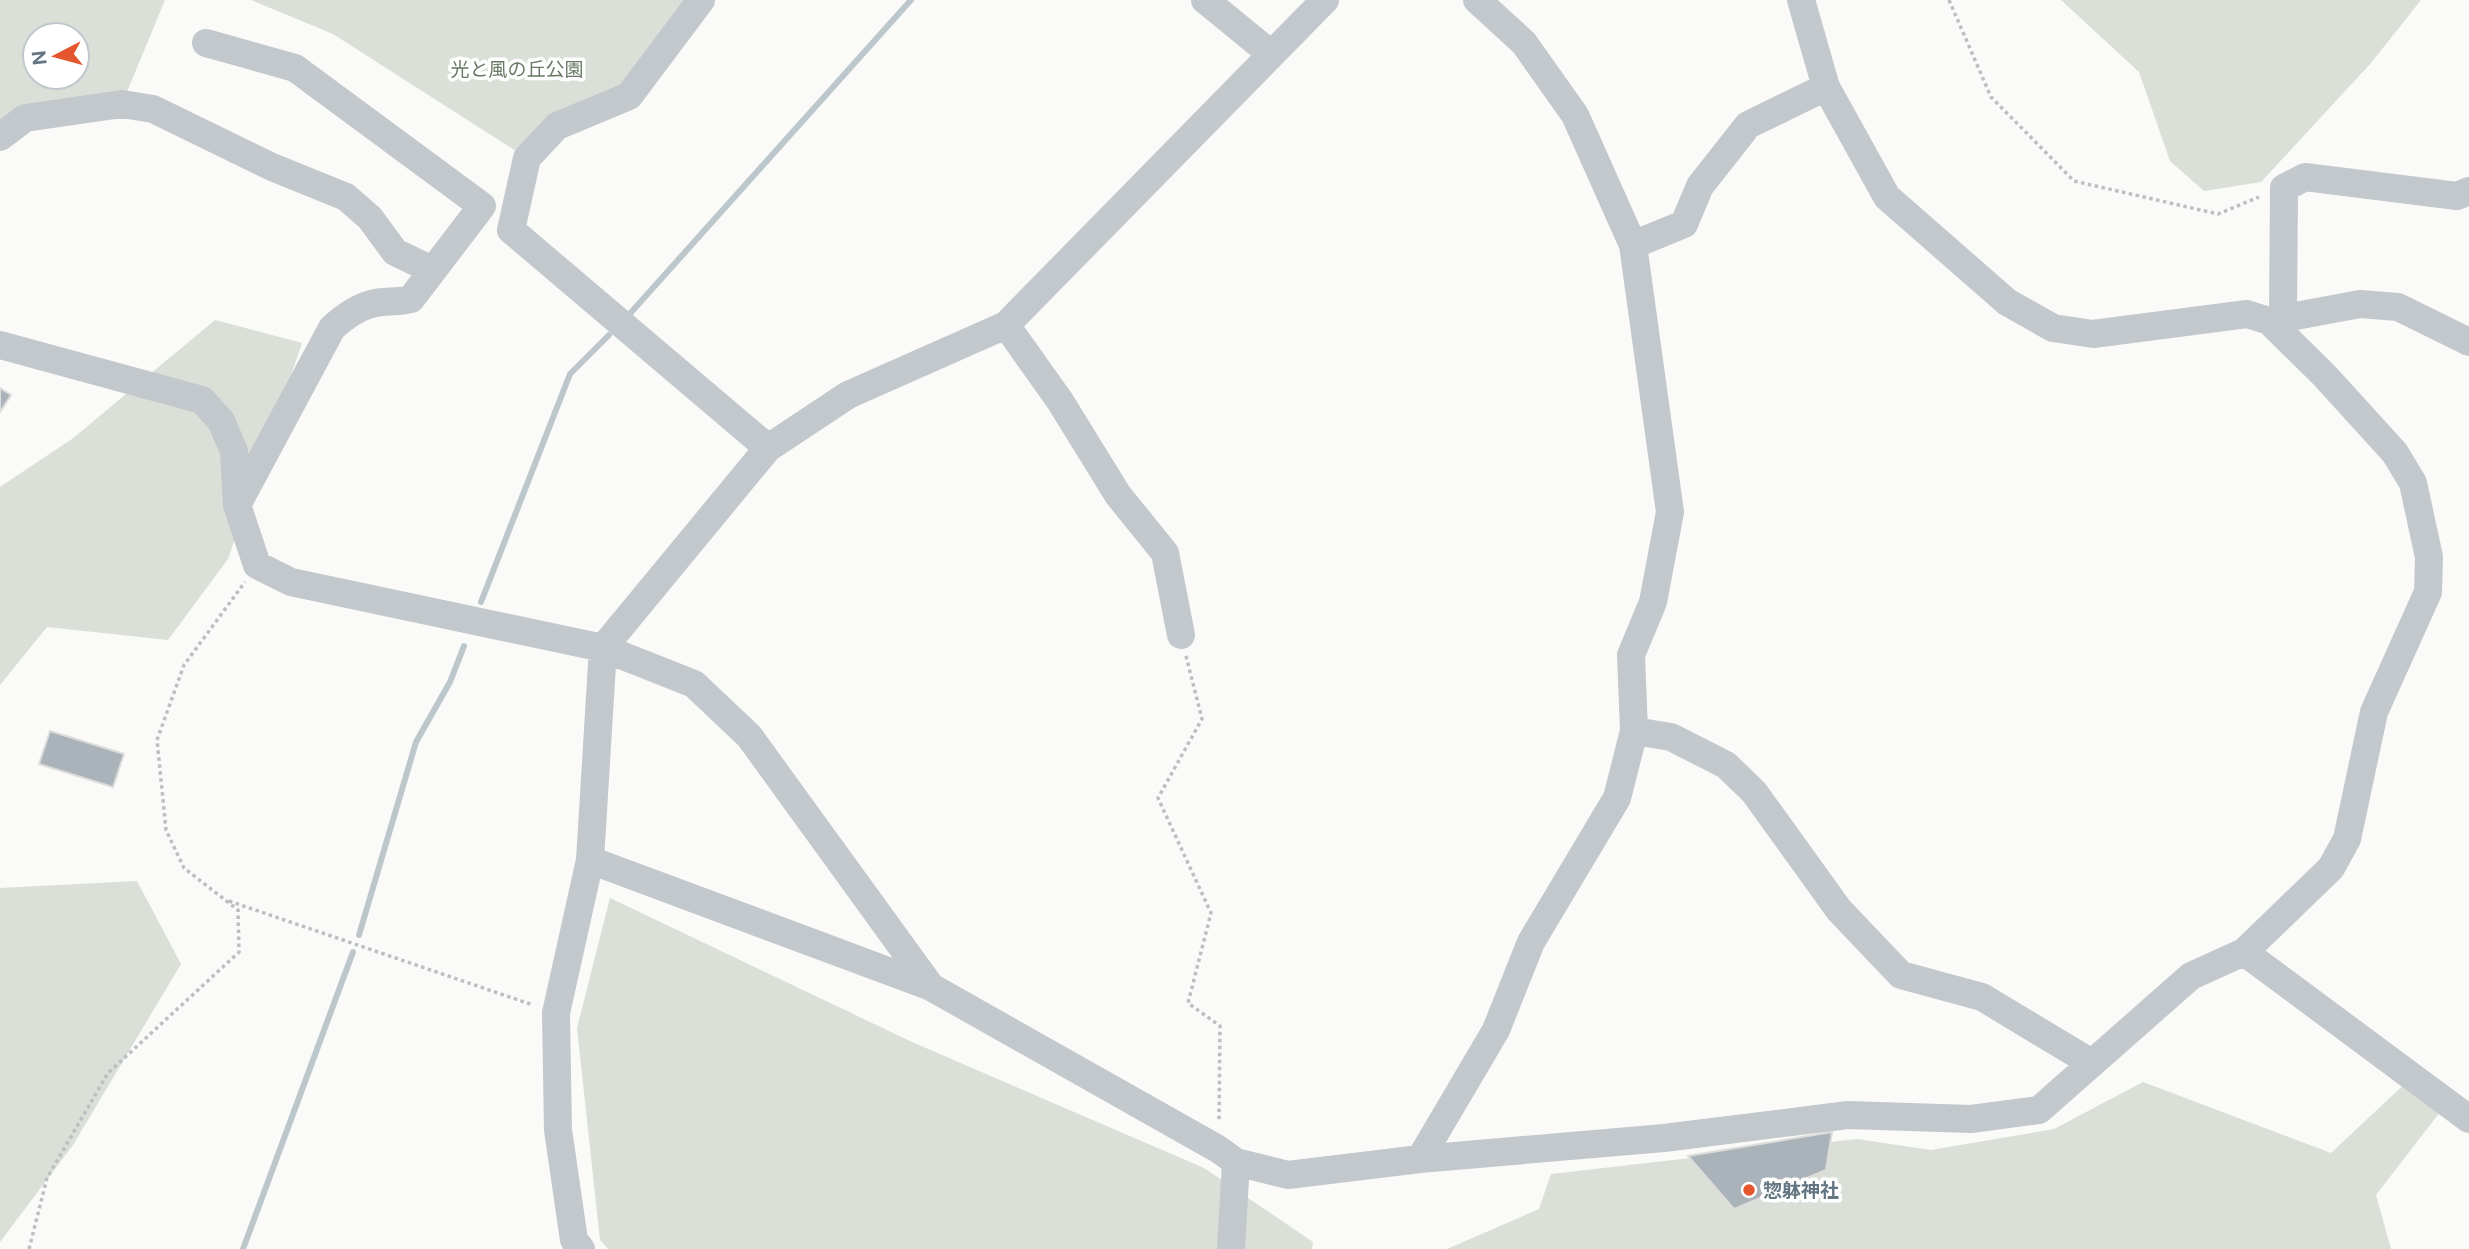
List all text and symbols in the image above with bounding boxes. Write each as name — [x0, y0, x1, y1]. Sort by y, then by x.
north arrow — [21, 21, 91, 91]
text: N — [27, 49, 51, 66]
park label: 光と風の丘公園 — [450, 58, 584, 80]
place label: 惣躰神社 — [1763, 1179, 1839, 1201]
marker: 惣躰神社 — [1741, 1182, 1757, 1198]

